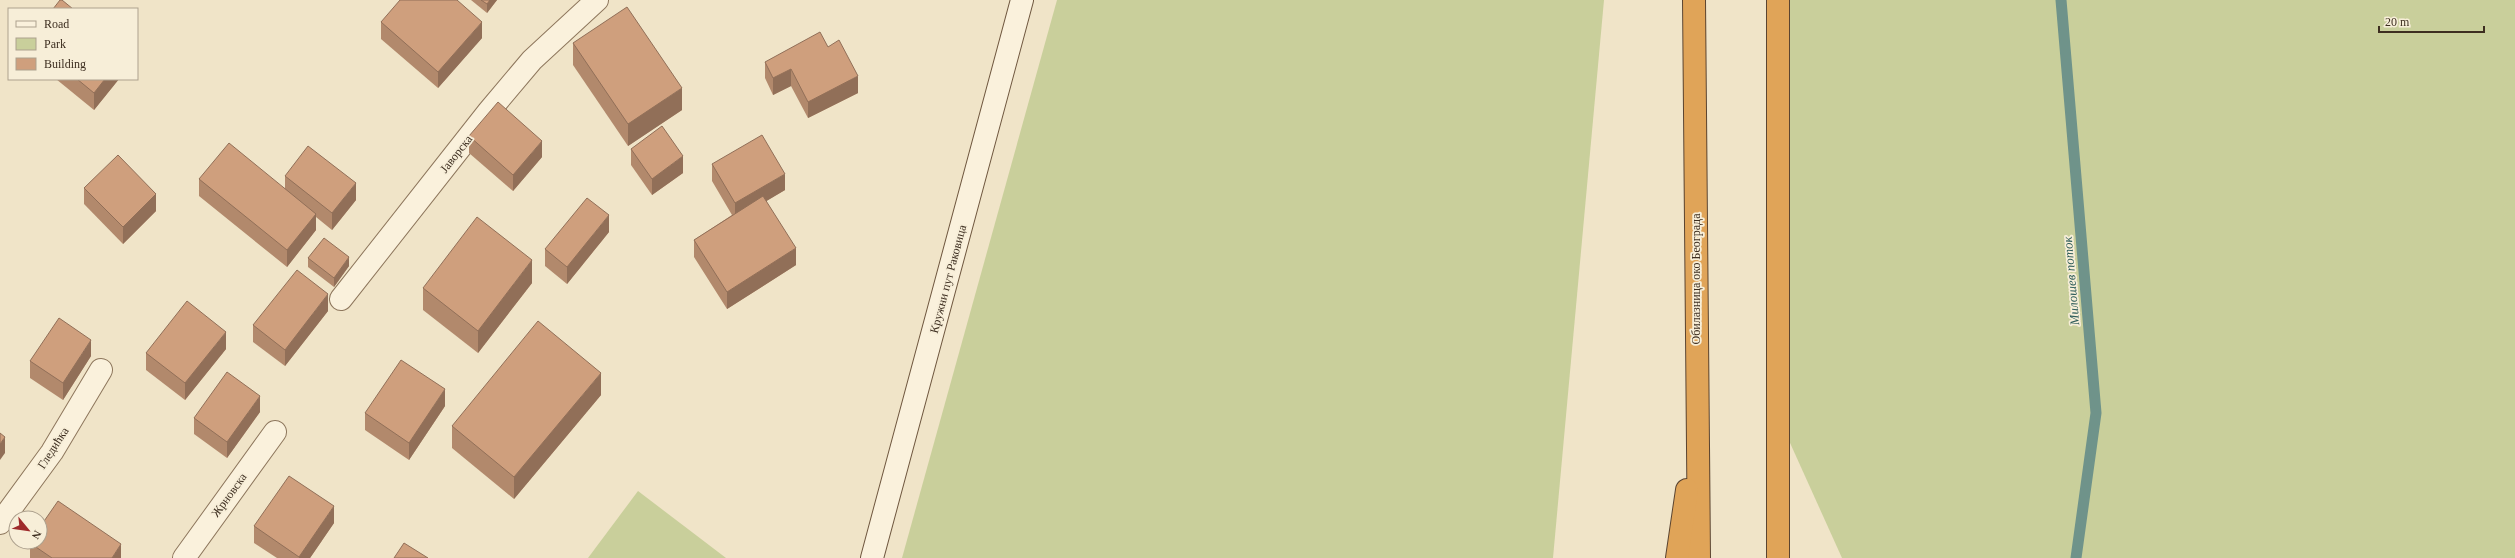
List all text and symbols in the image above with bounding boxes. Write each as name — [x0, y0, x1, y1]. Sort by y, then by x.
legend — [8, 8, 138, 80]
scale bar — [2379, 8, 2484, 34]
text: 20 m — [2385, 15, 2410, 29]
text: Road — [44, 17, 69, 31]
text: Park — [44, 37, 66, 51]
text: Building — [44, 57, 86, 71]
street label: Јаворска — [437, 132, 475, 176]
street label: Обилазница око Београда — [1689, 213, 1703, 344]
street label: Кружни пут Раковица — [927, 223, 969, 335]
water label: Милошев поток — [2060, 235, 2082, 327]
street label: Гледићка — [34, 424, 72, 471]
street label: Жрновска — [208, 470, 250, 520]
north arrow — [8, 510, 48, 550]
text: N — [30, 528, 44, 541]

